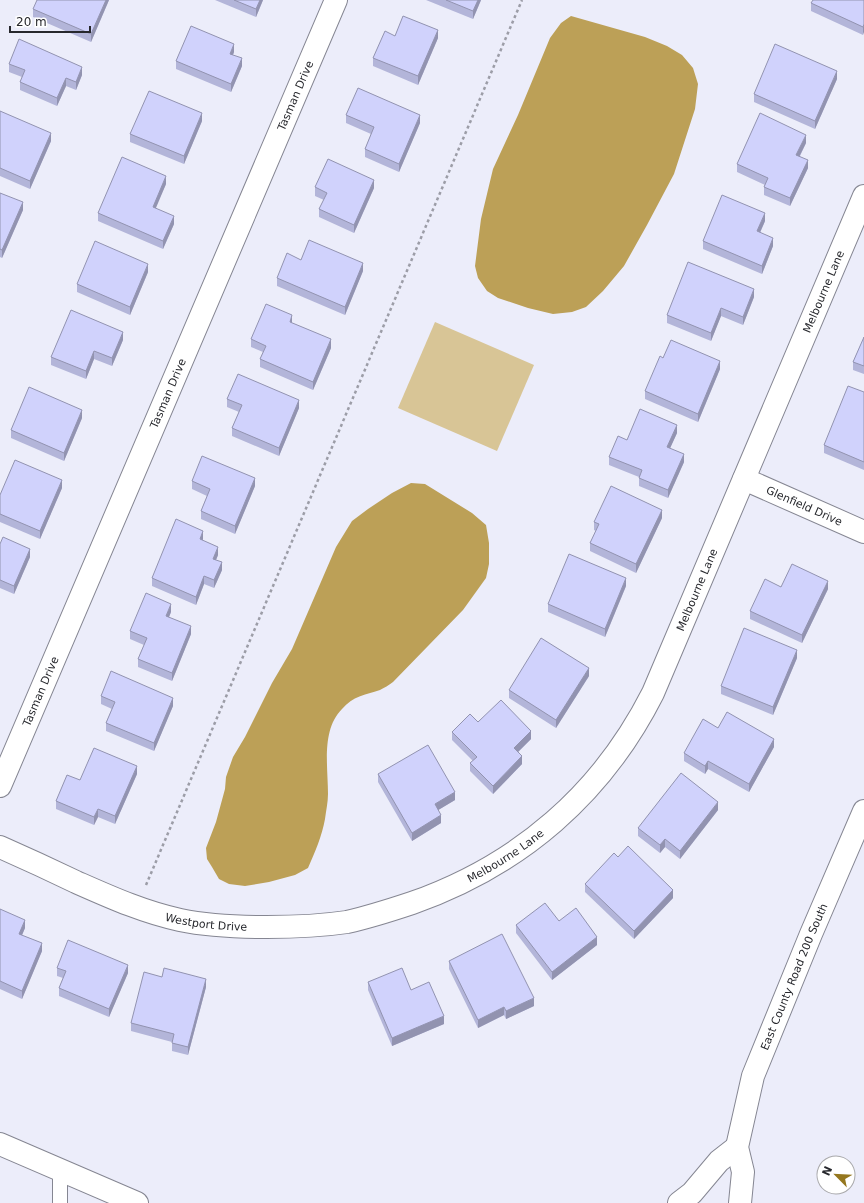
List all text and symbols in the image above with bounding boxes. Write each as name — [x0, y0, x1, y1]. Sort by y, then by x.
scale bar — [10, 8, 90, 34]
text: 20 m — [16, 15, 47, 29]
street label: Tasman Drive — [274, 58, 316, 133]
street label: Melbourne Lane — [800, 248, 847, 335]
street label: Tasman Drive — [147, 356, 189, 431]
street label: Glenfield Drive — [764, 483, 845, 528]
street label: Melbourne Lane — [674, 546, 720, 633]
street label: Tasman Drive — [19, 654, 61, 729]
street label: Melbourne Lane — [465, 826, 546, 885]
street label: East County Road 200 South — [758, 901, 830, 1052]
street label: Westport Drive — [164, 910, 248, 933]
north arrow — [816, 1155, 856, 1195]
text: N — [820, 1164, 835, 1178]

